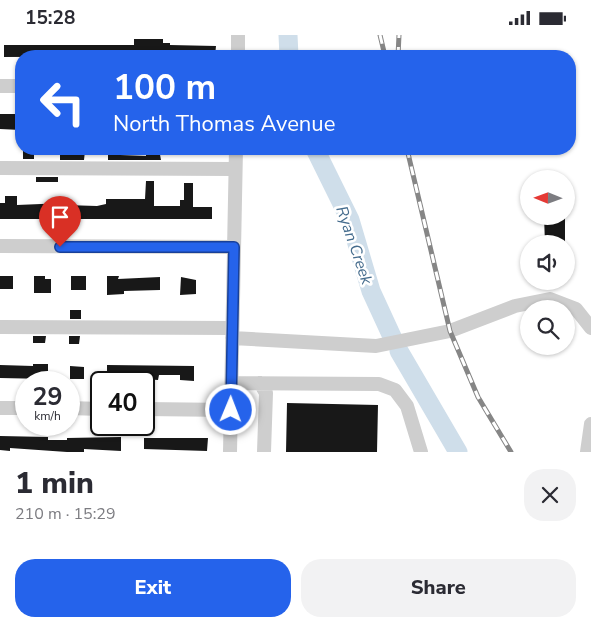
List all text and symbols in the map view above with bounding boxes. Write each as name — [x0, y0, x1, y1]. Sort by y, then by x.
text: 15:28 — [25, 5, 75, 31]
text: 100 m — [113, 64, 216, 111]
icon: left — [30, 70, 95, 135]
text: North Thomas Avenue — [113, 109, 335, 139]
north arrow — [520, 170, 575, 225]
map controls — [520, 170, 575, 355]
pin — [39, 196, 81, 247]
icon: arrive — [46, 203, 74, 231]
water label: Ryan Creek — [330, 203, 378, 289]
button: sound — [520, 235, 575, 290]
button: search — [520, 300, 575, 355]
speed limit sign: 40 — [90, 371, 155, 436]
text: 29 — [32, 380, 63, 414]
position arrow — [204, 383, 256, 435]
text: km/h — [34, 408, 61, 424]
text: 1 min — [15, 463, 94, 504]
button: close — [524, 469, 576, 521]
text: 210 m · 15:29 — [15, 503, 116, 525]
button: Exit — [15, 559, 291, 617]
button: Share — [301, 559, 576, 617]

